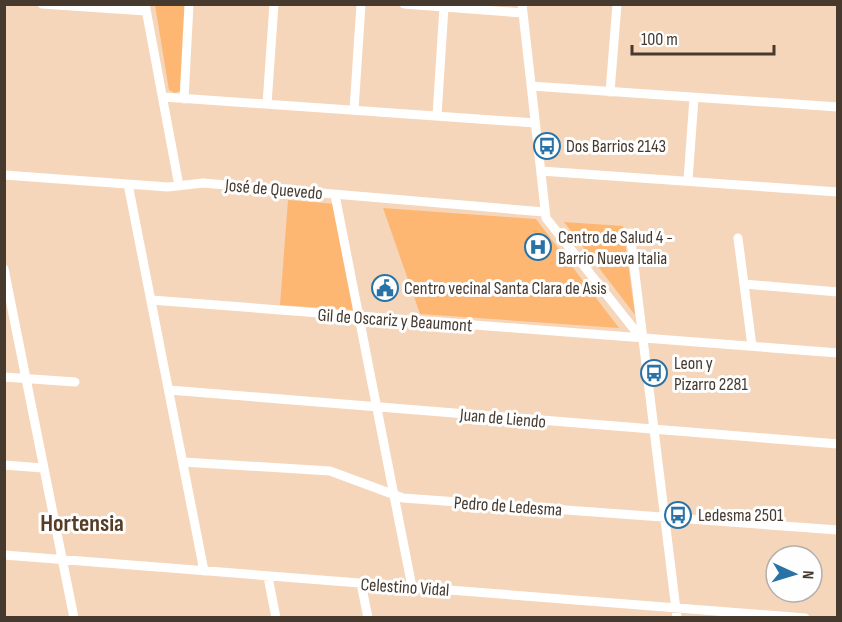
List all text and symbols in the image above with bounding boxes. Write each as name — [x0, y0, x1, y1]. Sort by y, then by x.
scale bar — [632, 18, 774, 56]
text: 100 m — [641, 29, 678, 50]
bus stop icon: Dos Barrios 2143 — [532, 131, 562, 161]
place label: Dos Barrios 2143 — [566, 136, 666, 157]
street label: José de Quevedo — [223, 175, 324, 204]
place label: Centro de Salud 4 - Barrio Nueva Italia — [558, 227, 673, 269]
hospital icon: Centro de Salud 4 - Barrio Nueva Italia — [523, 232, 553, 262]
public building icon: Centro vecinal Santa Clara de Asis — [370, 273, 400, 303]
place label: Centro vecinal Santa Clara de Asis — [404, 278, 607, 299]
street label: Gil de Oscariz y Beaumont — [317, 305, 474, 336]
place label: Leon y Pizarro 2281 — [674, 353, 748, 395]
bus stop icon: Leon y Pizarro 2281 — [639, 358, 669, 388]
street label: Juan de Liendo — [458, 404, 547, 433]
street label: Pedro de Ledesma — [453, 492, 563, 521]
bus stop icon: Ledesma 2501 — [663, 500, 693, 530]
place label: Ledesma 2501 — [698, 505, 784, 526]
district label: Hortensia — [40, 509, 124, 538]
north arrow — [764, 544, 824, 604]
text: N — [798, 570, 817, 580]
street label: Celestino Vidal — [360, 574, 450, 601]

